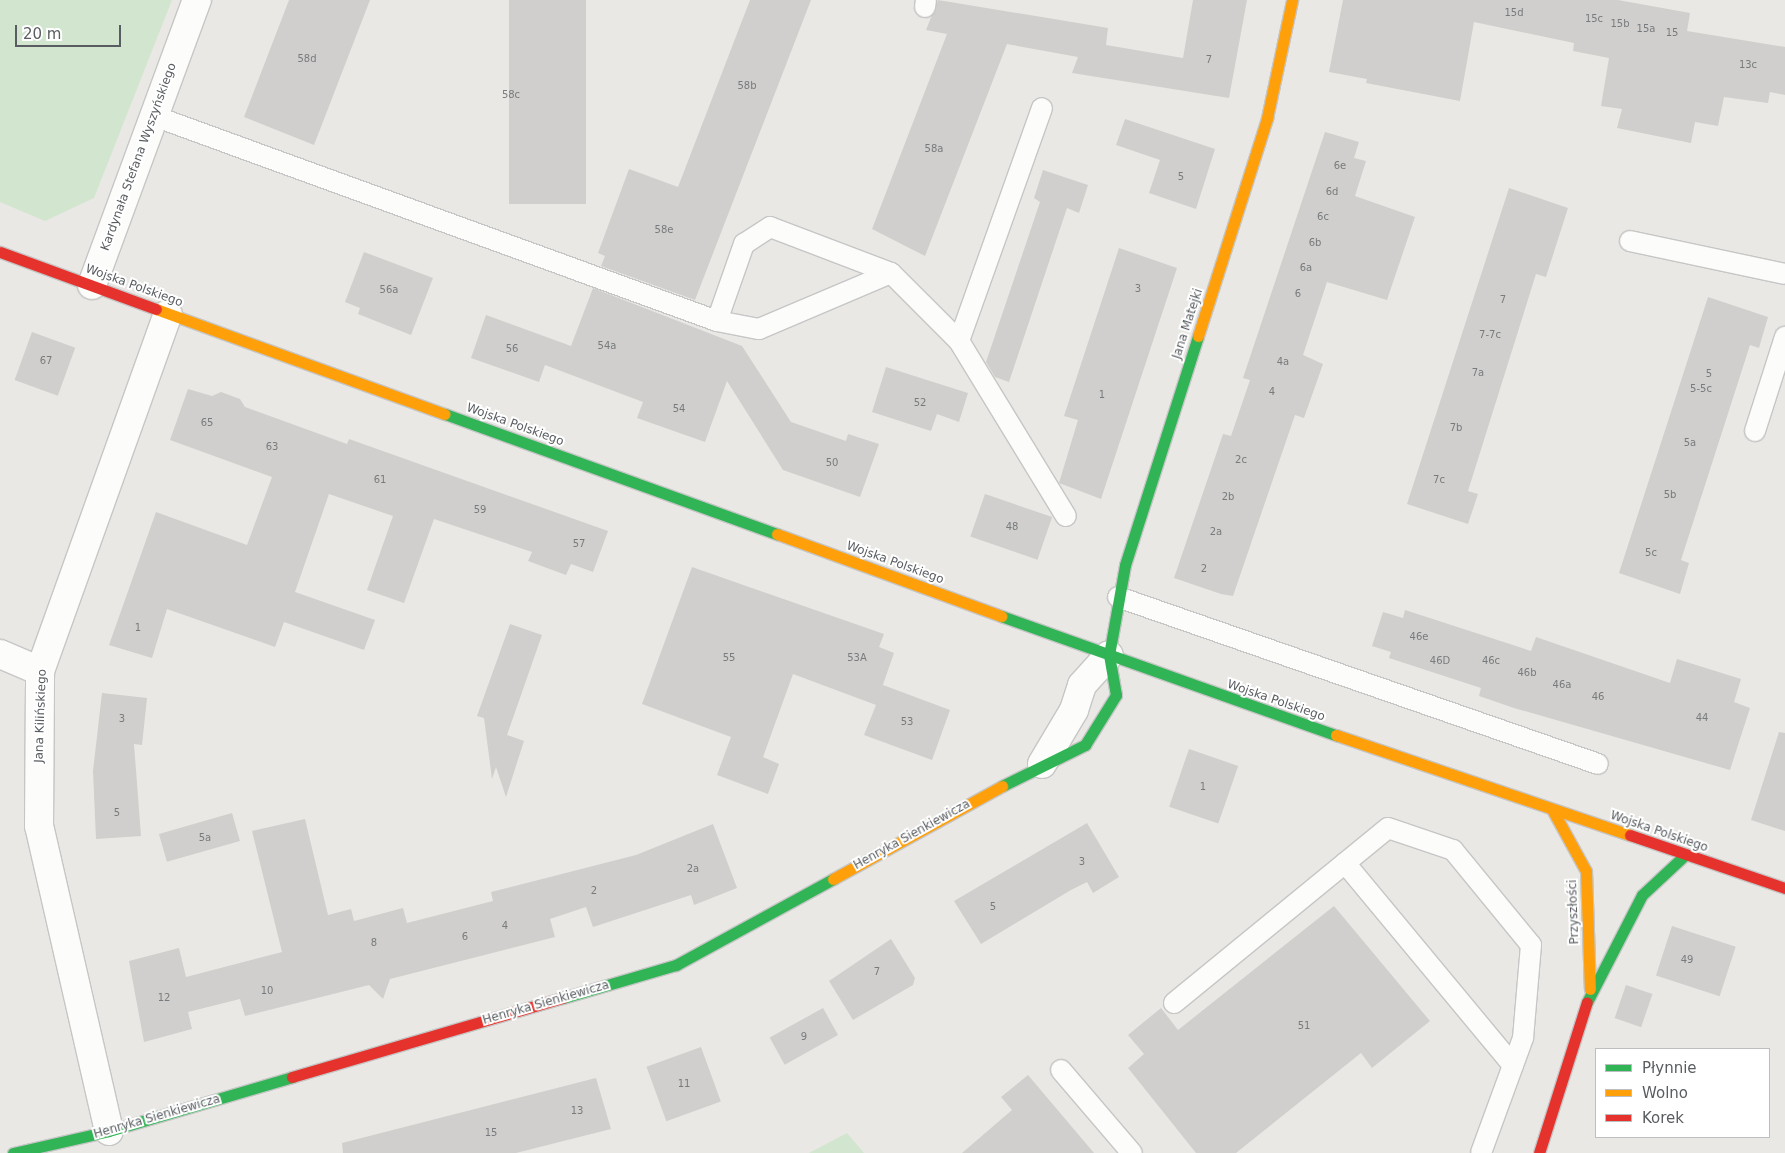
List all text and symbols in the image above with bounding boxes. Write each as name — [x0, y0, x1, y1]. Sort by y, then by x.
house number: 15d — [1504, 7, 1524, 19]
house number: 15c — [1585, 13, 1603, 25]
scale bar — [18, 15, 124, 47]
house number: 15b — [1610, 18, 1630, 30]
house number: 15a — [1637, 23, 1655, 35]
text: 20 m — [23, 25, 61, 43]
house number: 15 — [1666, 27, 1678, 39]
house number: 58d — [297, 53, 317, 65]
house number: 7 — [1206, 54, 1212, 66]
house number: 13c — [1739, 59, 1757, 71]
street label: Kardynała Stefana Wyszyńskiego — [98, 61, 180, 253]
house number: 58b — [737, 80, 757, 92]
house number: 58c — [502, 89, 520, 101]
house number: 58a — [925, 143, 943, 155]
house number: 6e — [1334, 160, 1346, 172]
house number: 5 — [1178, 171, 1184, 183]
house number: 6d — [1326, 186, 1338, 198]
house number: 6c — [1317, 211, 1329, 223]
house number: 58e — [655, 224, 673, 236]
house number: 6b — [1309, 237, 1321, 249]
street label: Wojska Polskiego — [83, 262, 185, 310]
house number: 6a — [1300, 262, 1312, 274]
house number: 3 — [1135, 283, 1141, 295]
house number: 56a — [380, 284, 398, 296]
street label: Jana Matejki — [1170, 287, 1206, 361]
house number: 6 — [1295, 288, 1301, 300]
house number: 7 — [1500, 294, 1506, 306]
house number: 7-7c — [1479, 329, 1501, 341]
house number: 54a — [598, 340, 616, 352]
house number: 56 — [506, 343, 518, 355]
house number: 67 — [40, 355, 52, 367]
house number: 4a — [1277, 356, 1289, 368]
house number: 7a — [1472, 367, 1484, 379]
house number: 5 — [1706, 368, 1712, 380]
house number: 5-5c — [1690, 383, 1712, 395]
house number: 4 — [1269, 386, 1275, 398]
house number: 1 — [1099, 389, 1105, 401]
house number: 52 — [914, 397, 926, 409]
street label: Wojska Polskiego — [464, 401, 566, 449]
house number: 54 — [673, 403, 685, 415]
house number: 65 — [201, 417, 213, 429]
house number: 7b — [1450, 422, 1462, 434]
house number: 5a — [1684, 437, 1696, 449]
house number: 63 — [266, 441, 278, 453]
house number: 2c — [1235, 454, 1247, 466]
house number: 50 — [826, 457, 838, 469]
house number: 61 — [374, 474, 386, 486]
house number: 7c — [1433, 474, 1445, 486]
house number: 5b — [1664, 489, 1676, 501]
house number: 2b — [1222, 491, 1234, 503]
house number: 59 — [474, 504, 486, 516]
house number: 48 — [1006, 521, 1018, 533]
house number: 2a — [1210, 526, 1222, 538]
house number: 57 — [573, 538, 585, 550]
street label: Wojska Polskiego — [844, 539, 946, 587]
house number: 5c — [1645, 547, 1657, 559]
house number: 2 — [1201, 563, 1207, 575]
house number: 1 — [135, 622, 141, 634]
house number: 46e — [1410, 631, 1428, 643]
house number: 55 — [723, 652, 735, 664]
house number: 53A — [847, 652, 867, 664]
house number: 46D — [1430, 655, 1450, 667]
house number: 46c — [1482, 655, 1500, 667]
house number: 46b — [1517, 667, 1537, 679]
street label: Jana Kilińskiego — [32, 669, 50, 763]
street label: Wojska Polskiego — [1225, 678, 1327, 724]
house number: 46a — [1553, 679, 1571, 691]
house number: 46 — [1592, 691, 1604, 703]
house number: 44 — [1696, 712, 1708, 724]
house number: 3 — [119, 713, 125, 725]
house number: 53 — [901, 716, 913, 728]
house number: 1 — [1200, 781, 1206, 793]
street label: Henryka Sienkiewicza — [851, 797, 973, 873]
house number: 5 — [114, 807, 120, 819]
street label: Wojska Polskiego — [1608, 809, 1710, 855]
house number: 5a — [199, 832, 211, 844]
house number: 3 — [1079, 856, 1085, 868]
house number: 2a — [687, 863, 699, 875]
street label: Przyszłości — [1566, 879, 1582, 945]
house number: 2 — [591, 885, 597, 897]
house number: 5 — [990, 901, 996, 913]
house number: 4 — [502, 920, 508, 932]
house number: 6 — [462, 931, 468, 943]
house number: 8 — [371, 937, 377, 949]
house number: 49 — [1681, 954, 1693, 966]
house number: 7 — [874, 966, 880, 978]
street label: Henryka Sienkiewicza — [481, 978, 611, 1028]
house number: 10 — [261, 985, 273, 997]
house number: 12 — [158, 992, 170, 1004]
house number: 51 — [1298, 1020, 1310, 1032]
house number: 9 — [801, 1031, 807, 1043]
legend — [1595, 1048, 1770, 1138]
text: Płynnie — [1642, 1059, 1697, 1077]
house number: 11 — [678, 1078, 690, 1090]
text: Wolno — [1642, 1084, 1688, 1102]
street label: Henryka Sienkiewicza — [92, 1092, 222, 1142]
house number: 13 — [571, 1105, 583, 1117]
text: Korek — [1642, 1109, 1684, 1127]
house number: 15 — [485, 1127, 497, 1139]

